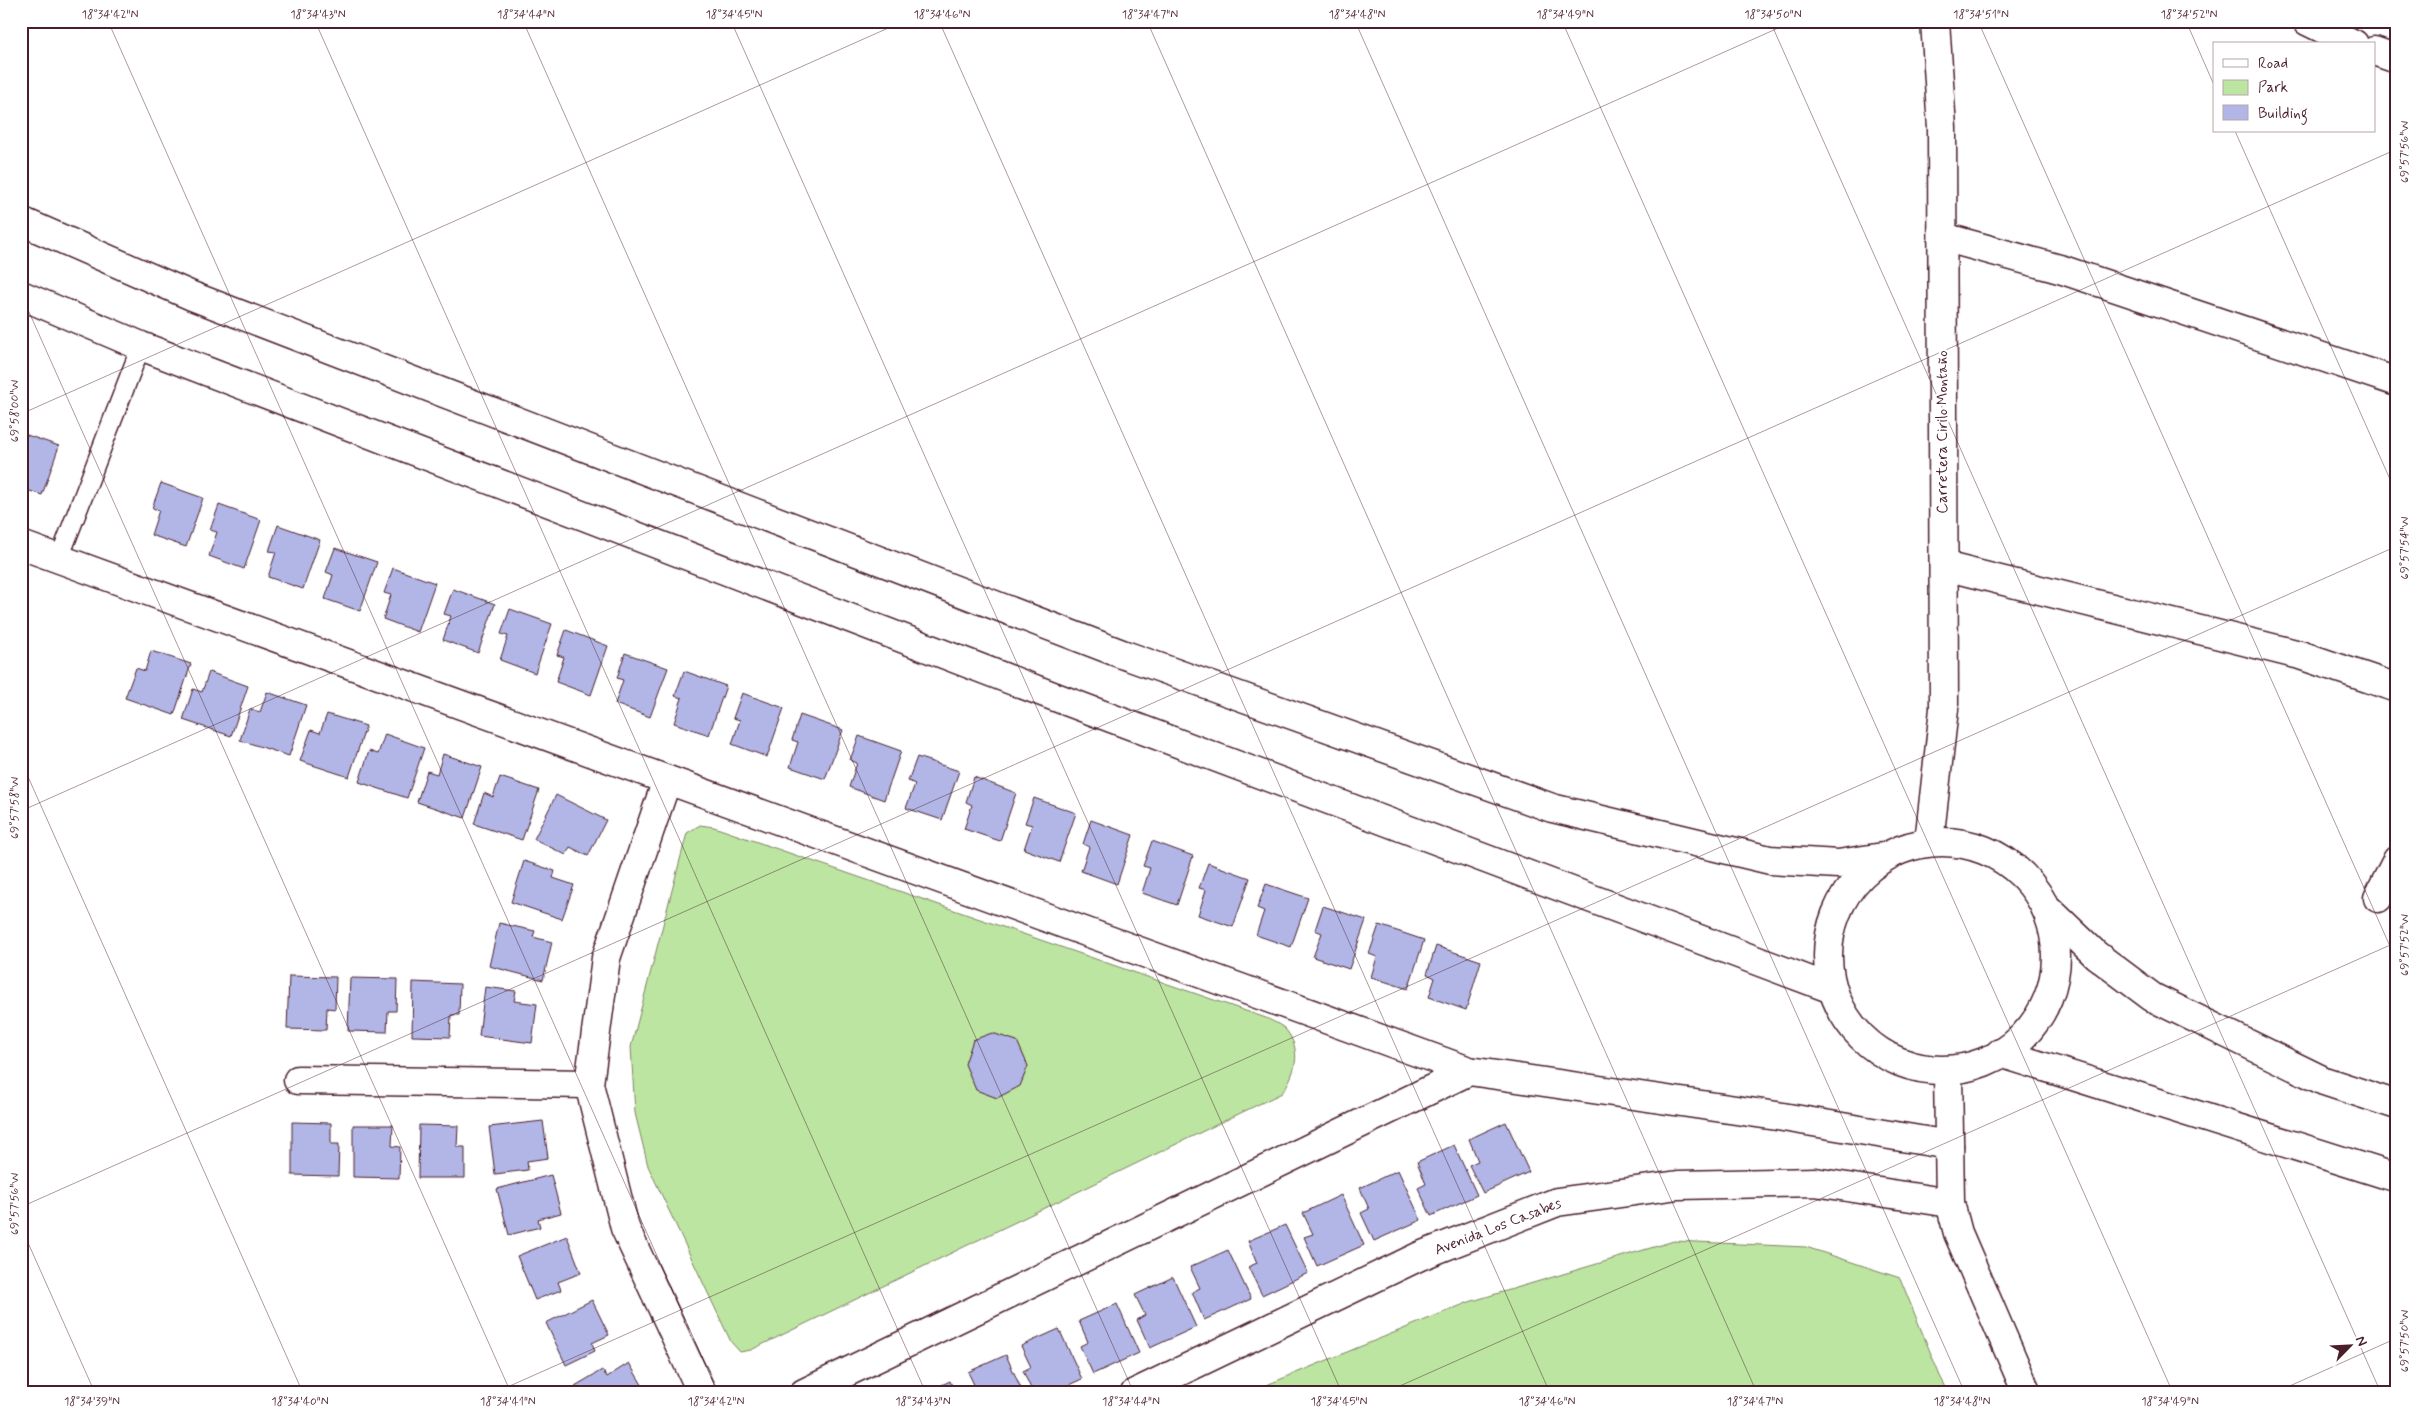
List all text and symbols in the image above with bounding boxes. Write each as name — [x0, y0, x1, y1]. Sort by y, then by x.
text: 18°34'42"N — [82, 7, 138, 23]
text: 18°34'43"N — [290, 7, 346, 23]
text: 18°34'44"N — [497, 7, 555, 23]
text: 18°34'45"N — [706, 7, 763, 23]
text: 18°34'46"N — [913, 7, 971, 23]
text: 18°34'47"N — [1122, 7, 1178, 23]
text: 18°34'48"N — [1328, 7, 1386, 23]
text: 18°34'49"N — [1536, 7, 1594, 23]
text: 18°34'50"N — [1744, 7, 1802, 23]
text: 18°34'51"N — [1953, 7, 2009, 23]
text: 18°34'52"N — [2160, 7, 2218, 23]
legend — [2213, 42, 2376, 132]
text: Road — [2258, 54, 2288, 74]
text: Park — [2258, 78, 2288, 98]
text: Building — [2258, 104, 2308, 125]
text: 69°57'56"W — [2397, 121, 2413, 183]
street label: Carretera Cirilo Montaño — [1933, 350, 1953, 514]
text: 69°58'00"W — [7, 380, 23, 442]
text: 69°57'54"W — [2397, 516, 2413, 579]
text: 69°57'58"W — [7, 777, 23, 839]
text: 69°57'52"W — [2397, 914, 2413, 976]
text: 69°57'56"W — [7, 1173, 23, 1235]
street label: Avenida Los Casabes — [1432, 1193, 1565, 1260]
text: 69°57'50"W — [2397, 1310, 2413, 1372]
north arrow — [2326, 1322, 2376, 1372]
text: N — [2351, 1333, 2371, 1349]
text: 18°34'39"N — [64, 1394, 120, 1410]
text: 18°34'40"N — [271, 1394, 329, 1410]
text: 18°34'41"N — [480, 1394, 536, 1410]
text: 18°34'42"N — [688, 1394, 744, 1410]
text: 18°34'43"N — [895, 1394, 951, 1410]
text: 18°34'44"N — [1102, 1394, 1160, 1410]
text: 18°34'45"N — [1311, 1394, 1368, 1410]
text: 18°34'46"N — [1518, 1394, 1576, 1410]
text: 18°34'47"N — [1727, 1394, 1783, 1410]
text: 18°34'48"N — [1933, 1394, 1991, 1410]
text: 18°34'49"N — [2141, 1394, 2199, 1410]

